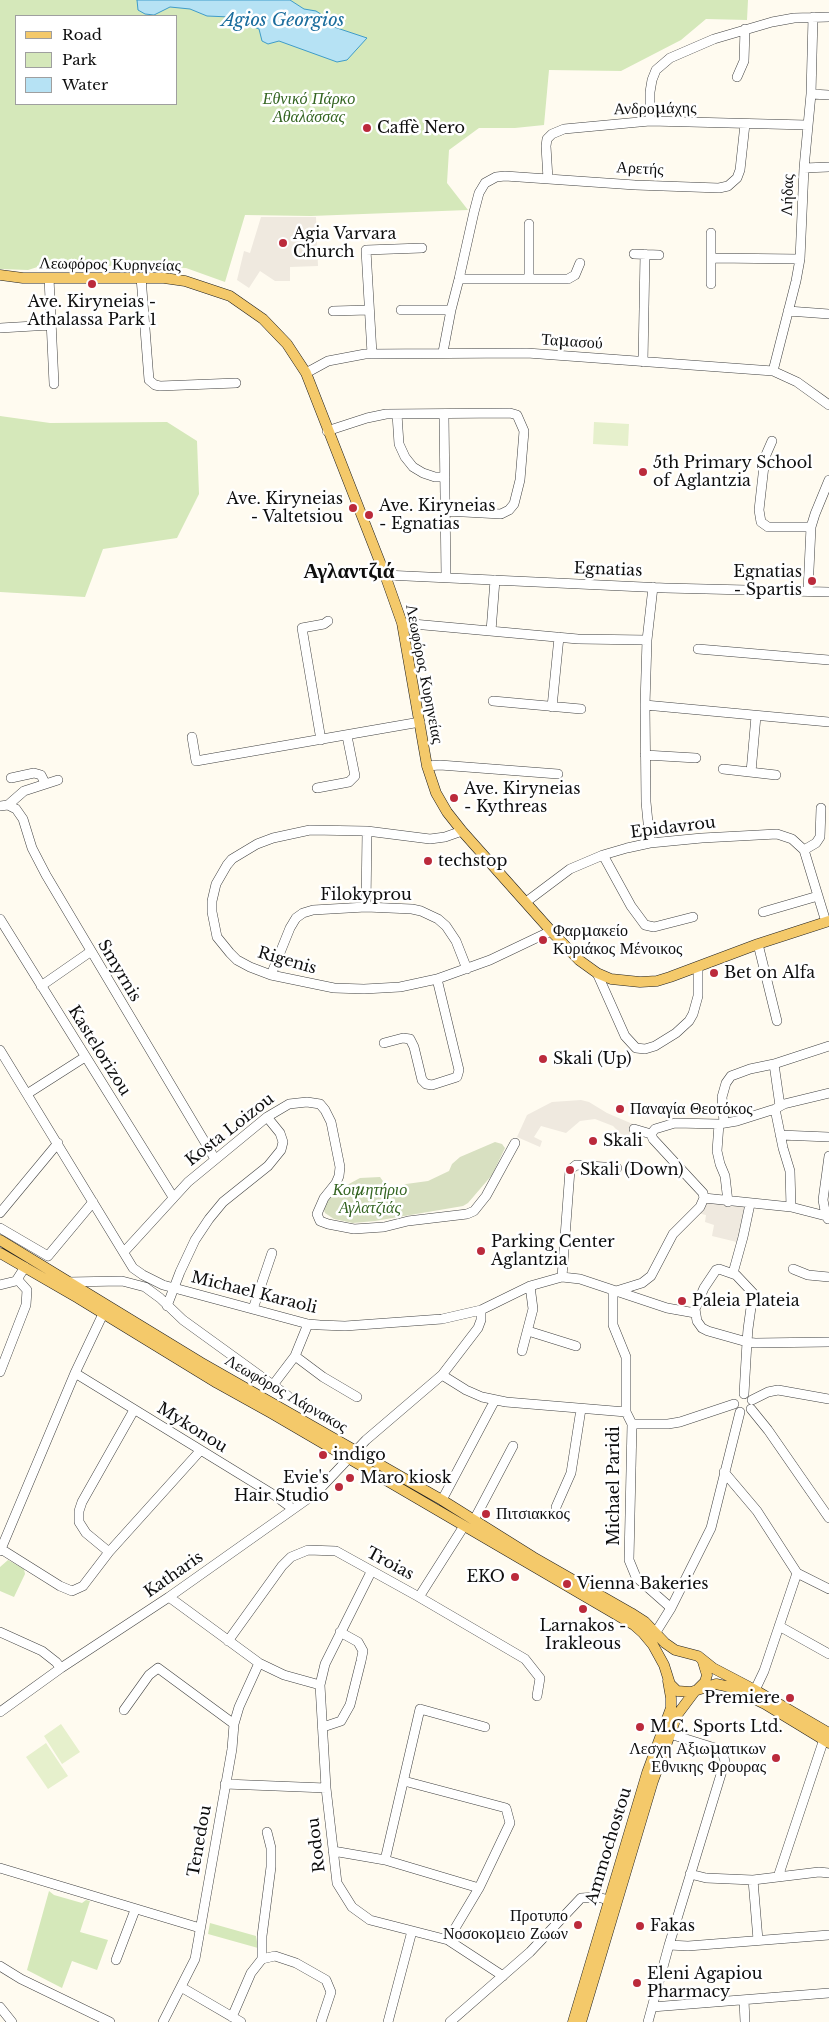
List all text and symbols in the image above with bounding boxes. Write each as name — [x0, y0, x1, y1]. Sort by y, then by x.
water label: Agios Georgios — [222, 10, 344, 32]
legend — [15, 15, 178, 105]
text: Road — [62, 25, 102, 44]
text: Park — [62, 50, 97, 69]
text: Water — [62, 75, 108, 94]
park label: Εθνικό Πάρκο Αθαλάσσας — [263, 89, 355, 127]
street label: Ανδρομάχης — [613, 99, 697, 119]
place label: Caffè Nero — [377, 118, 465, 138]
marker: Caffè Nero — [361, 122, 373, 134]
street label: Αρετής — [616, 158, 664, 180]
street label: Λήδας — [778, 174, 798, 216]
place label: Agia Varvara Church — [293, 224, 396, 262]
marker: Agia Varvara Church — [277, 237, 289, 249]
street label: Λεωφόρος Κυρηνείας — [39, 254, 181, 276]
marker: Ave. Kiryneias - Athalassa Park 1 — [86, 278, 98, 290]
place label: Ave. Kiryneias - Athalassa Park 1 — [27, 292, 157, 330]
street label: Ταμασού — [541, 330, 603, 354]
place label: 5th Primary School of Aglantzia — [653, 453, 812, 491]
marker: 5th Primary School of Aglantzia — [637, 466, 649, 478]
place label: Ave. Kiryneias - Valtetsiou — [227, 489, 343, 527]
place label: Ave. Kiryneias - Egnatias — [379, 496, 495, 534]
marker: Ave. Kiryneias - Valtetsiou — [347, 502, 359, 514]
marker: Ave. Kiryneias - Egnatias — [363, 509, 375, 521]
district label: Αγλαντζιά — [303, 559, 395, 585]
street label: Egnatias — [573, 559, 643, 581]
place label: Egnatias - Spartis — [733, 562, 802, 600]
marker: Egnatias - Spartis — [806, 575, 818, 587]
street label: Λεωφόρος Κυρηνείας — [401, 603, 447, 745]
place label: Ave. Kiryneias - Kythreas — [464, 779, 580, 817]
marker: Ave. Kiryneias - Kythreas — [448, 792, 460, 804]
street label: Epidavrou — [629, 813, 717, 843]
place label: techstop — [438, 851, 507, 871]
marker: techstop — [422, 855, 434, 867]
street label: Filokyprou — [320, 885, 412, 905]
place label: Φαρμακείο Κυριάκος Μένοικος — [553, 921, 682, 959]
marker: Φαρμακείο Κυριάκος Μένοικος — [537, 934, 549, 946]
street label: Smyrnis — [93, 937, 145, 1005]
street label: Rigenis — [255, 943, 319, 979]
place label: Bet on Alfa — [724, 963, 815, 983]
marker: Bet on Alfa — [708, 967, 720, 979]
street label: Kastelorizou — [64, 1002, 134, 1100]
place label: Skali (Up) — [553, 1049, 632, 1069]
marker: Skali (Up) — [537, 1053, 549, 1065]
street label: Kosta Loizou — [182, 1090, 278, 1170]
place label: Παναγία Θεοτόκος — [630, 1099, 753, 1119]
marker: Παναγία Θεοτόκος — [614, 1103, 626, 1115]
place label: Skali — [603, 1131, 643, 1151]
marker: Skali — [587, 1135, 599, 1147]
place label: Skali (Down) — [580, 1160, 684, 1180]
marker: Skali (Down) — [564, 1164, 576, 1176]
park label: Κοιμητήριο Αγλατζιάς — [333, 1180, 407, 1218]
place label: Parking Center Aglantzia — [491, 1232, 615, 1270]
marker: Parking Center Aglantzia — [475, 1245, 487, 1257]
street label: Michael Karaoli — [189, 1268, 319, 1318]
place label: Paleia Plateia — [692, 1291, 800, 1311]
marker: Paleia Plateia — [676, 1295, 688, 1307]
street label: Λεωφόρος Λάρνακος — [221, 1351, 351, 1437]
street label: Mykonou — [153, 1399, 231, 1457]
street label: Michael Paridi — [604, 1426, 624, 1546]
place label: indigo — [333, 1445, 386, 1465]
marker: indigo — [317, 1449, 329, 1461]
place label: Evie's Hair Studio — [234, 1468, 329, 1506]
place label: Maro kiosk — [360, 1468, 452, 1488]
marker: Maro kiosk — [344, 1472, 356, 1484]
marker: Evie's Hair Studio — [333, 1481, 345, 1493]
place label: Πιτσιακκος — [496, 1504, 570, 1524]
marker: Πιτσιακκος — [480, 1508, 492, 1520]
street label: Troias — [363, 1544, 417, 1584]
street label: Katharis — [141, 1548, 207, 1602]
place label: EKO — [466, 1567, 505, 1587]
marker: EKO — [509, 1571, 521, 1583]
place label: Vienna Bakeries — [577, 1574, 709, 1594]
marker: Vienna Bakeries — [561, 1578, 573, 1590]
marker: Larnakos - Irakleous — [577, 1603, 589, 1615]
place label: Larnakos - Irakleous — [539, 1616, 627, 1654]
place label: Premiere — [704, 1688, 780, 1708]
marker: Premiere — [784, 1692, 796, 1704]
place label: M.C. Sports Ltd. — [650, 1717, 783, 1737]
marker: M.C. Sports Ltd. — [634, 1721, 646, 1733]
place label: Λεσχη Αξιωματικων Εθνικης Φρουρας — [629, 1739, 766, 1777]
marker: Λεσχη Αξιωματικων Εθνικης Φρουρας — [770, 1752, 782, 1764]
street label: Ammochostou — [582, 1785, 636, 1907]
street label: Tenedou — [184, 1804, 216, 1878]
street label: Rodou — [304, 1817, 330, 1873]
place label: Προτυπο Νοσοκομειο Ζωων — [443, 1906, 568, 1944]
place label: Fakas — [650, 1916, 695, 1936]
marker: Προτυπο Νοσοκομειο Ζωων — [572, 1919, 584, 1931]
marker: Fakas — [634, 1920, 646, 1932]
place label: Eleni Agapiou Pharmacy — [647, 1964, 762, 2002]
marker: Eleni Agapiou Pharmacy — [631, 1977, 643, 1989]

